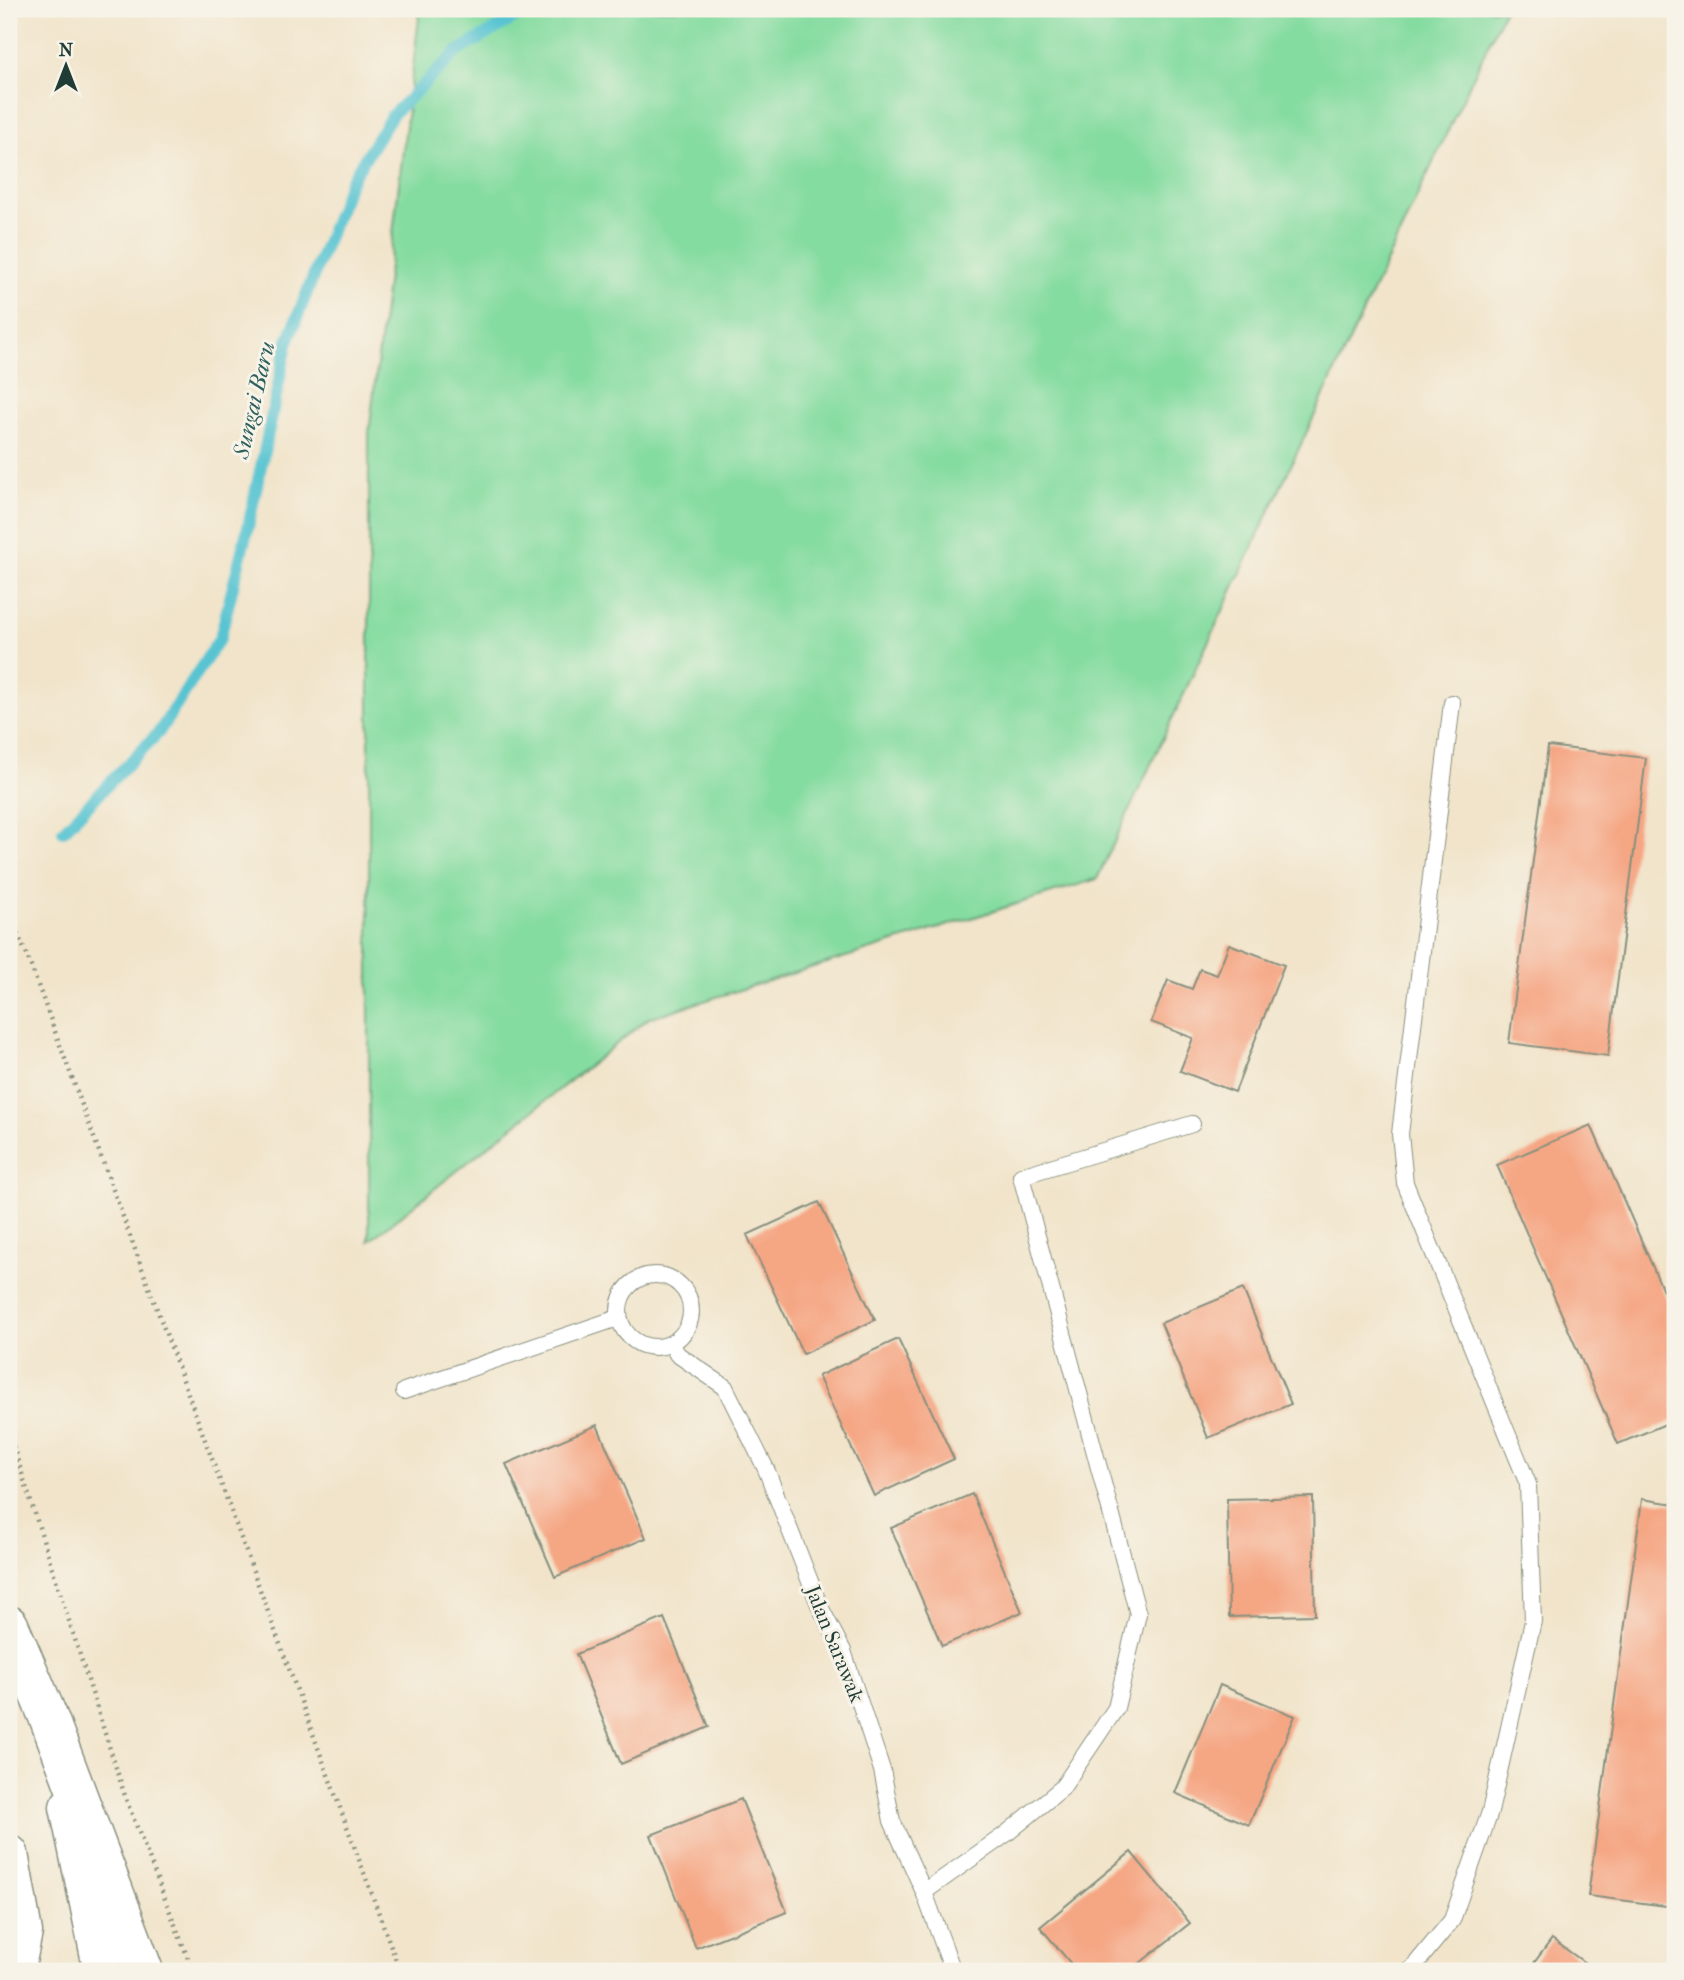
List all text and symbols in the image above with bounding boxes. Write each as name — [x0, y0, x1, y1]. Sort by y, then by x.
north arrow — [32, 32, 102, 102]
text: N — [59, 39, 74, 61]
water label: Sungai Baru — [227, 339, 281, 462]
street label: Jalan Sarawak — [800, 1580, 869, 1706]

